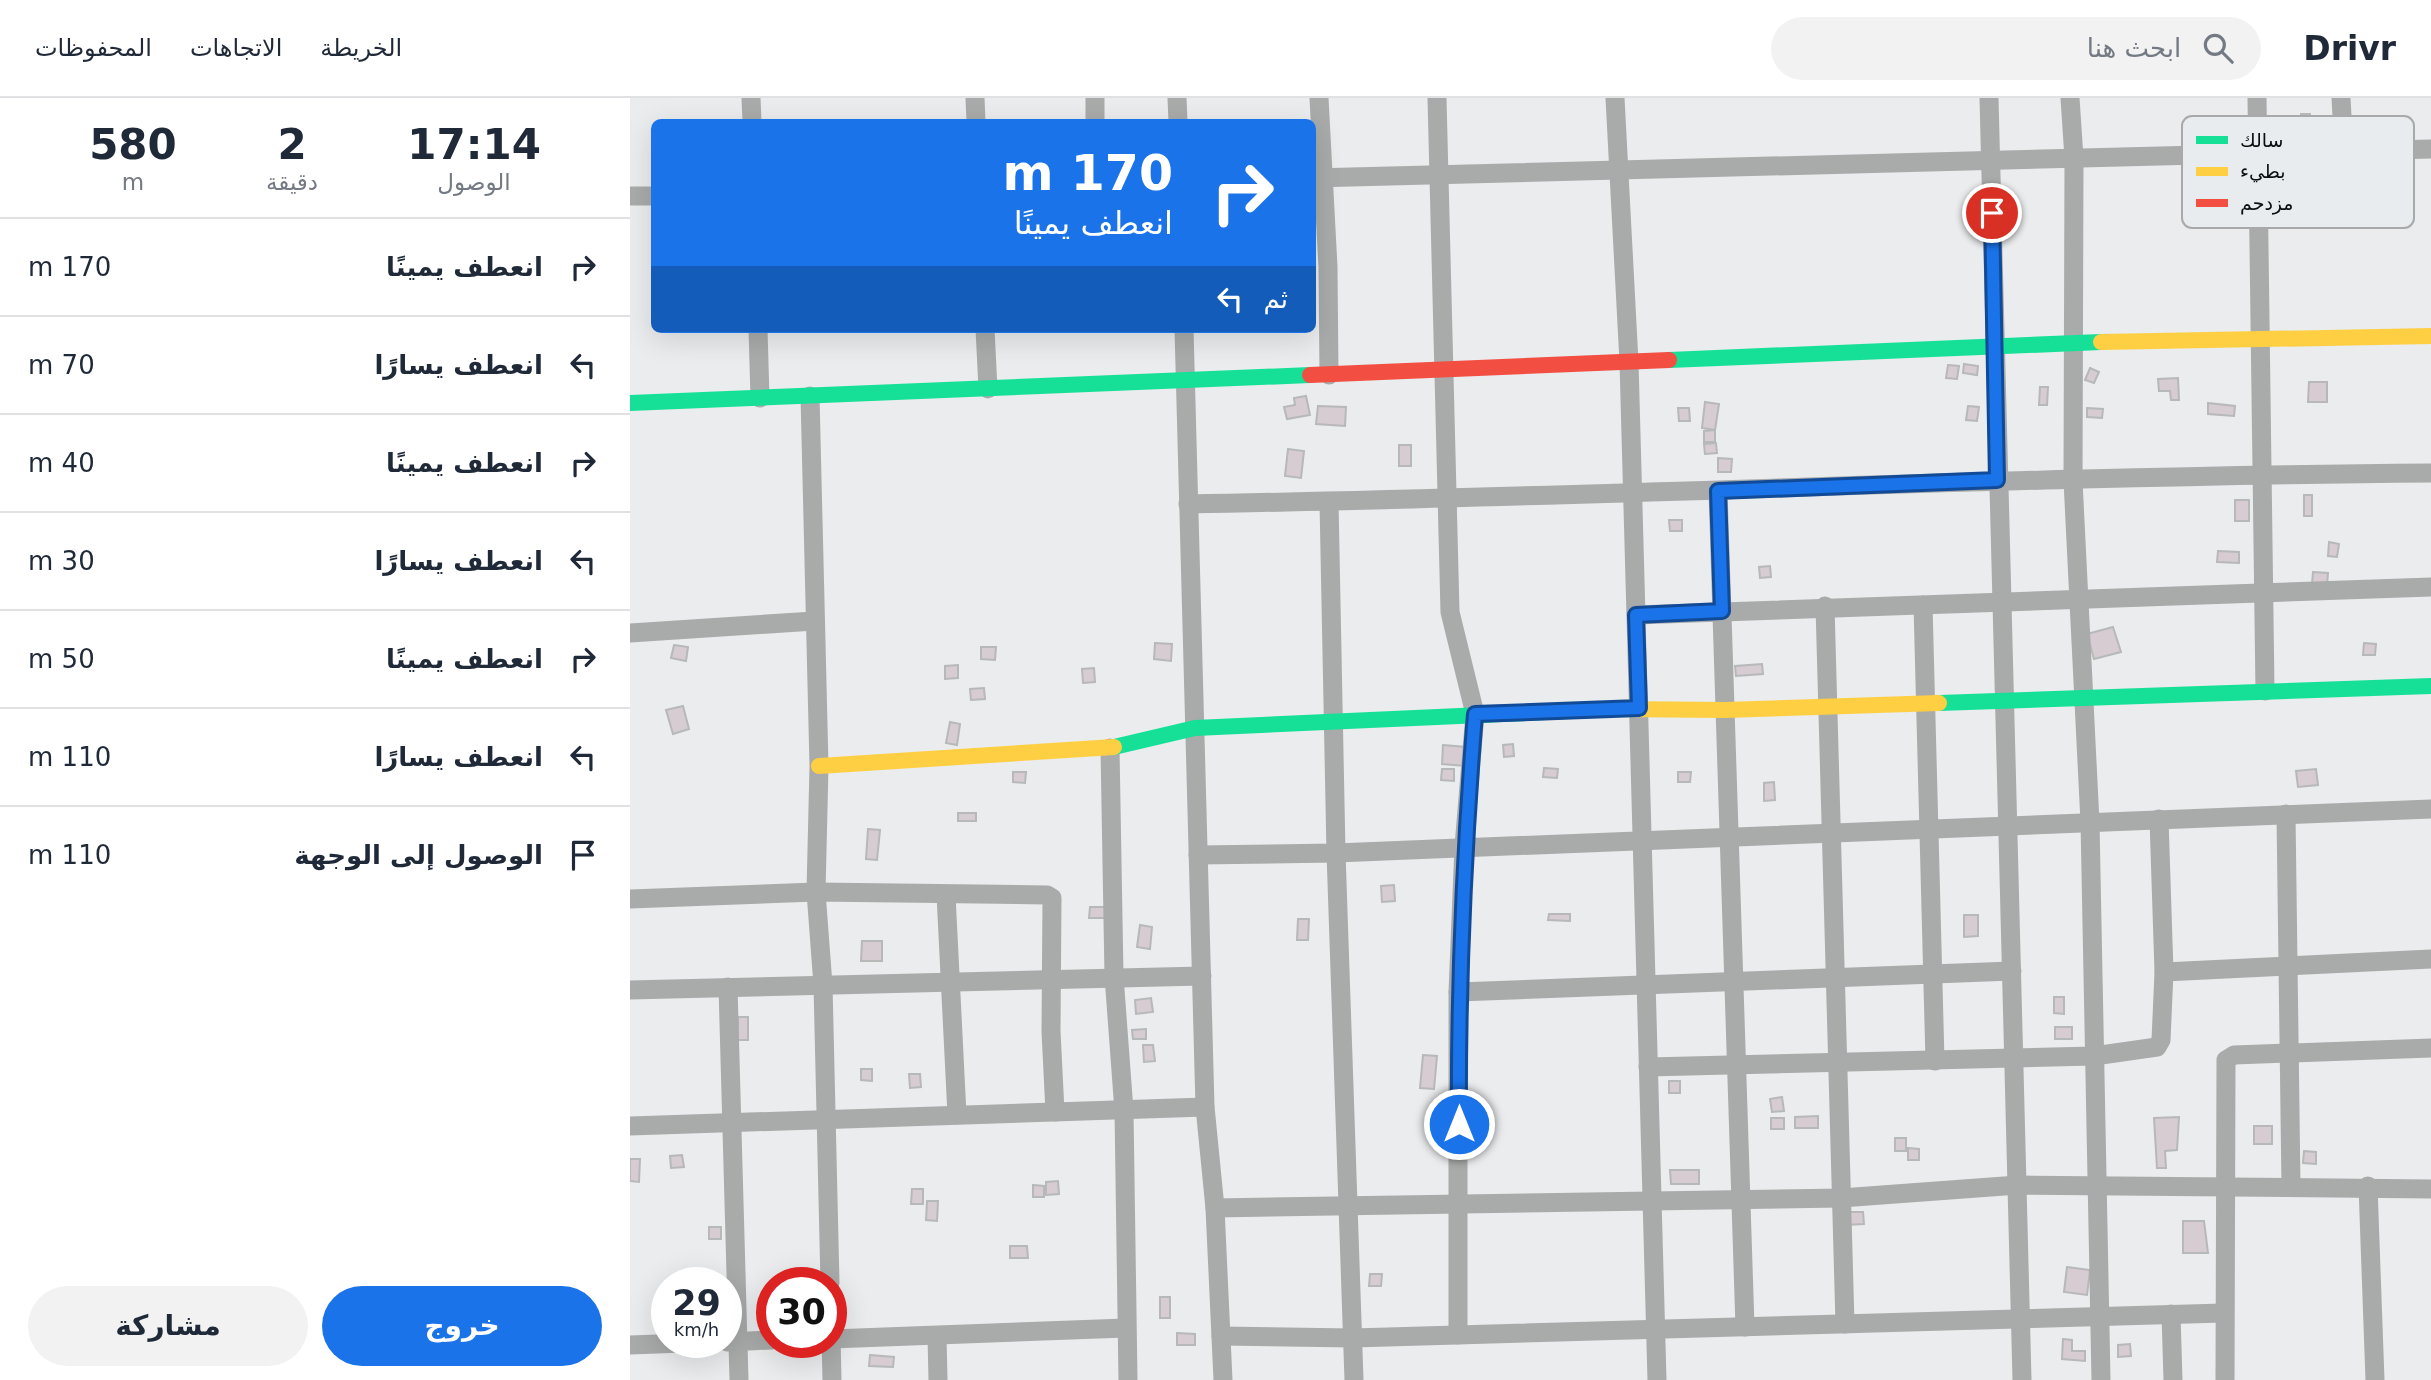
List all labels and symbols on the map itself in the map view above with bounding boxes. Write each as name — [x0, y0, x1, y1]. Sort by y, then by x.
legend — [2182, 116, 2414, 228]
text: سالك — [2240, 129, 2284, 151]
text: بطيء — [2240, 160, 2286, 183]
pin — [1962, 183, 2022, 243]
text: مزدحم — [2240, 192, 2294, 215]
position arrow — [1422, 1087, 1496, 1161]
speed limit sign: 30 — [756, 1267, 847, 1358]

